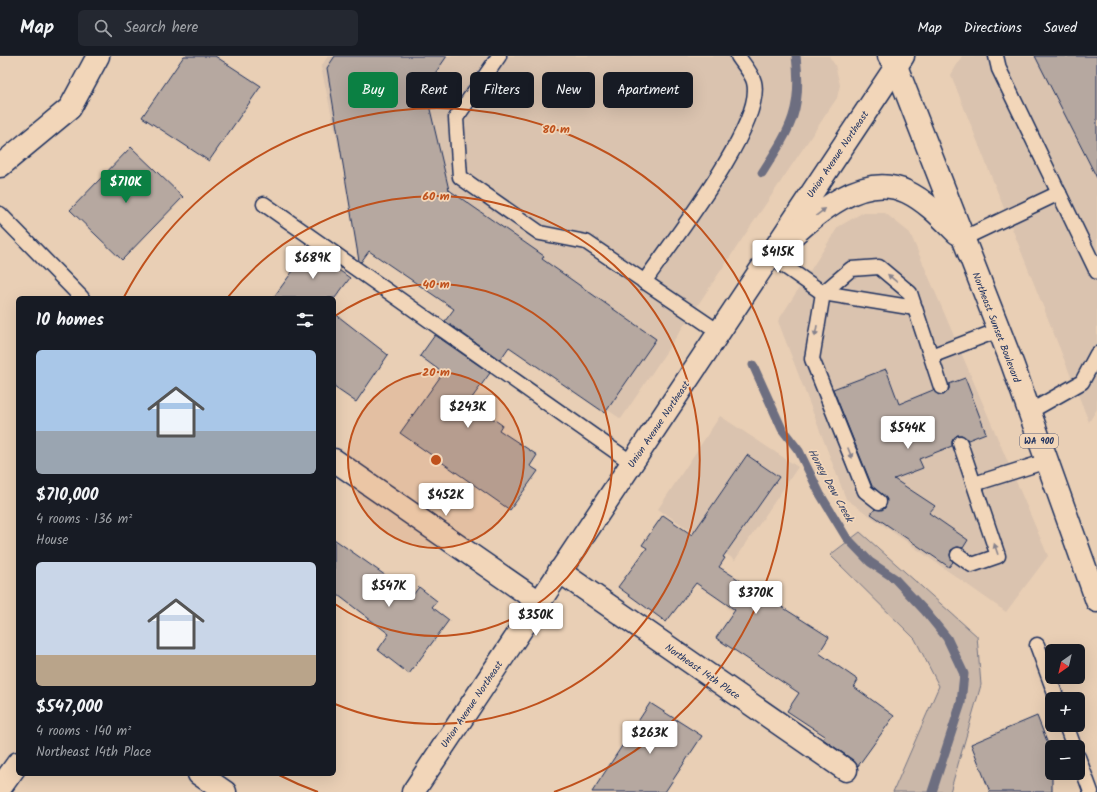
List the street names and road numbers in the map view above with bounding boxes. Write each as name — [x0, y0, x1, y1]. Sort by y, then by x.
street label: Union Avenue Northeast — [803, 108, 873, 201]
street label: Northeast Sunset Boulevard — [968, 270, 1025, 386]
street label: Union Avenue Northeast — [624, 378, 694, 471]
road number: WA 900 — [1020, 434, 1058, 448]
street label: Northeast 14th Place — [662, 640, 744, 704]
street label: Union Avenue Northeast — [437, 658, 507, 751]

